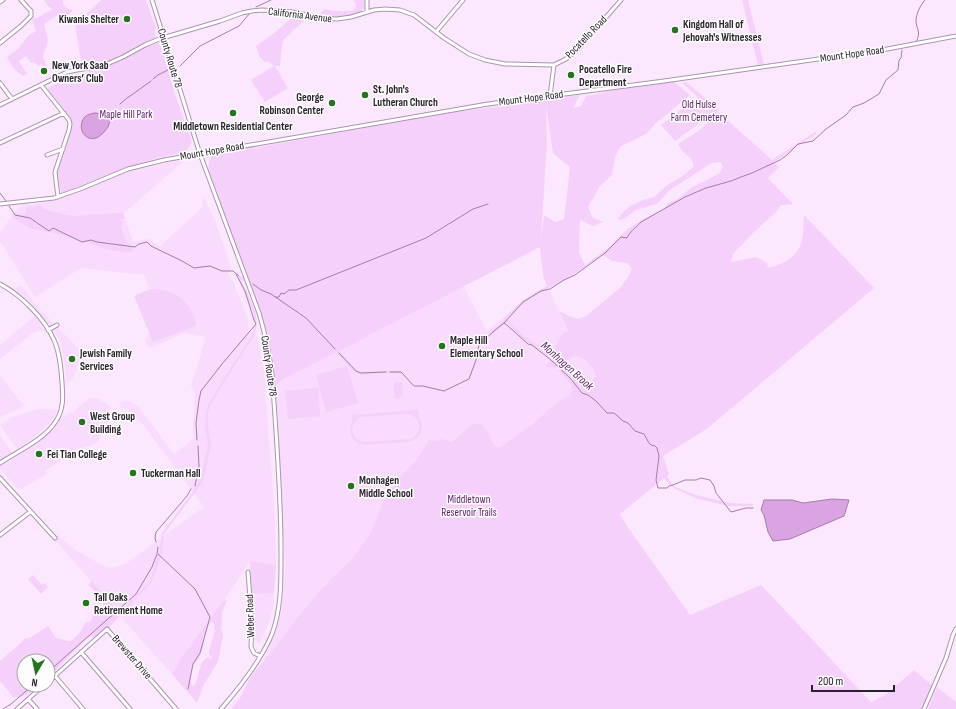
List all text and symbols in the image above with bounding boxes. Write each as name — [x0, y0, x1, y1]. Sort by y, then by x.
street label: California Avenue — [267, 5, 333, 25]
place label: Kiwanis Shelter — [59, 13, 120, 26]
street label: Pocatello Road — [563, 13, 610, 61]
marker: Kiwanis Shelter — [122, 14, 132, 24]
place label: Kingdom Hall of Jehovah's Witnesses — [682, 18, 762, 44]
marker: Kingdom Hall of Jehovah's Witnesses — [670, 25, 680, 35]
street label: County Route 78 — [155, 27, 185, 89]
street label: Mount Hope Road — [819, 43, 885, 65]
place label: New York Saab Owners’ Club — [52, 59, 109, 85]
place label: Pocatello Fire Department — [579, 63, 632, 89]
marker: New York Saab Owners’ Club — [39, 66, 49, 76]
marker: Pocatello Fire Department — [566, 70, 576, 80]
place label: St. John's Lutheran Church — [373, 83, 438, 109]
street label: Mount Hope Road — [498, 88, 564, 108]
marker: St. John's Lutheran Church — [360, 90, 370, 100]
place label: George Robinson Center — [260, 91, 325, 117]
marker: George Robinson Center — [327, 98, 337, 108]
park label: Old Hulse Farm Cemetery — [671, 98, 728, 124]
park label: Maple Hill Park — [99, 108, 153, 121]
marker: Middletown Residential Center — [228, 108, 238, 118]
place label: Middletown Residential Center — [173, 120, 293, 133]
street label: Mount Hope Road — [179, 139, 245, 163]
place label: Maple Hill Elementary School — [450, 334, 523, 360]
street label: County Route 78 — [258, 335, 280, 397]
water label: Monhagen Brook — [537, 338, 597, 394]
marker: Maple Hill Elementary School — [437, 341, 447, 351]
place label: Jewish Family Services — [79, 347, 132, 373]
marker: Jewish Family Services — [67, 354, 77, 364]
place label: West Group Building — [90, 410, 135, 436]
marker: West Group Building — [77, 417, 87, 427]
place label: Fei Tian College — [47, 448, 107, 461]
marker: Fei Tian College — [34, 449, 44, 459]
place label: Tuckerman Hall — [141, 467, 200, 480]
marker: Tuckerman Hall — [128, 468, 138, 478]
place label: Monhagen Middle School — [359, 474, 413, 500]
marker: Monhagen Middle School — [346, 481, 356, 491]
park label: Middletown Reservoir Trails — [441, 493, 497, 519]
place label: Tall Oaks Retirement Home — [94, 591, 163, 617]
street label: Weber Road — [243, 594, 257, 638]
marker: Tall Oaks Retirement Home — [81, 598, 91, 608]
street label: Brewster Drive — [109, 632, 155, 682]
north arrow — [16, 653, 56, 693]
scale bar — [812, 667, 894, 693]
text: 200 m — [818, 674, 844, 689]
text: N — [30, 675, 38, 689]

